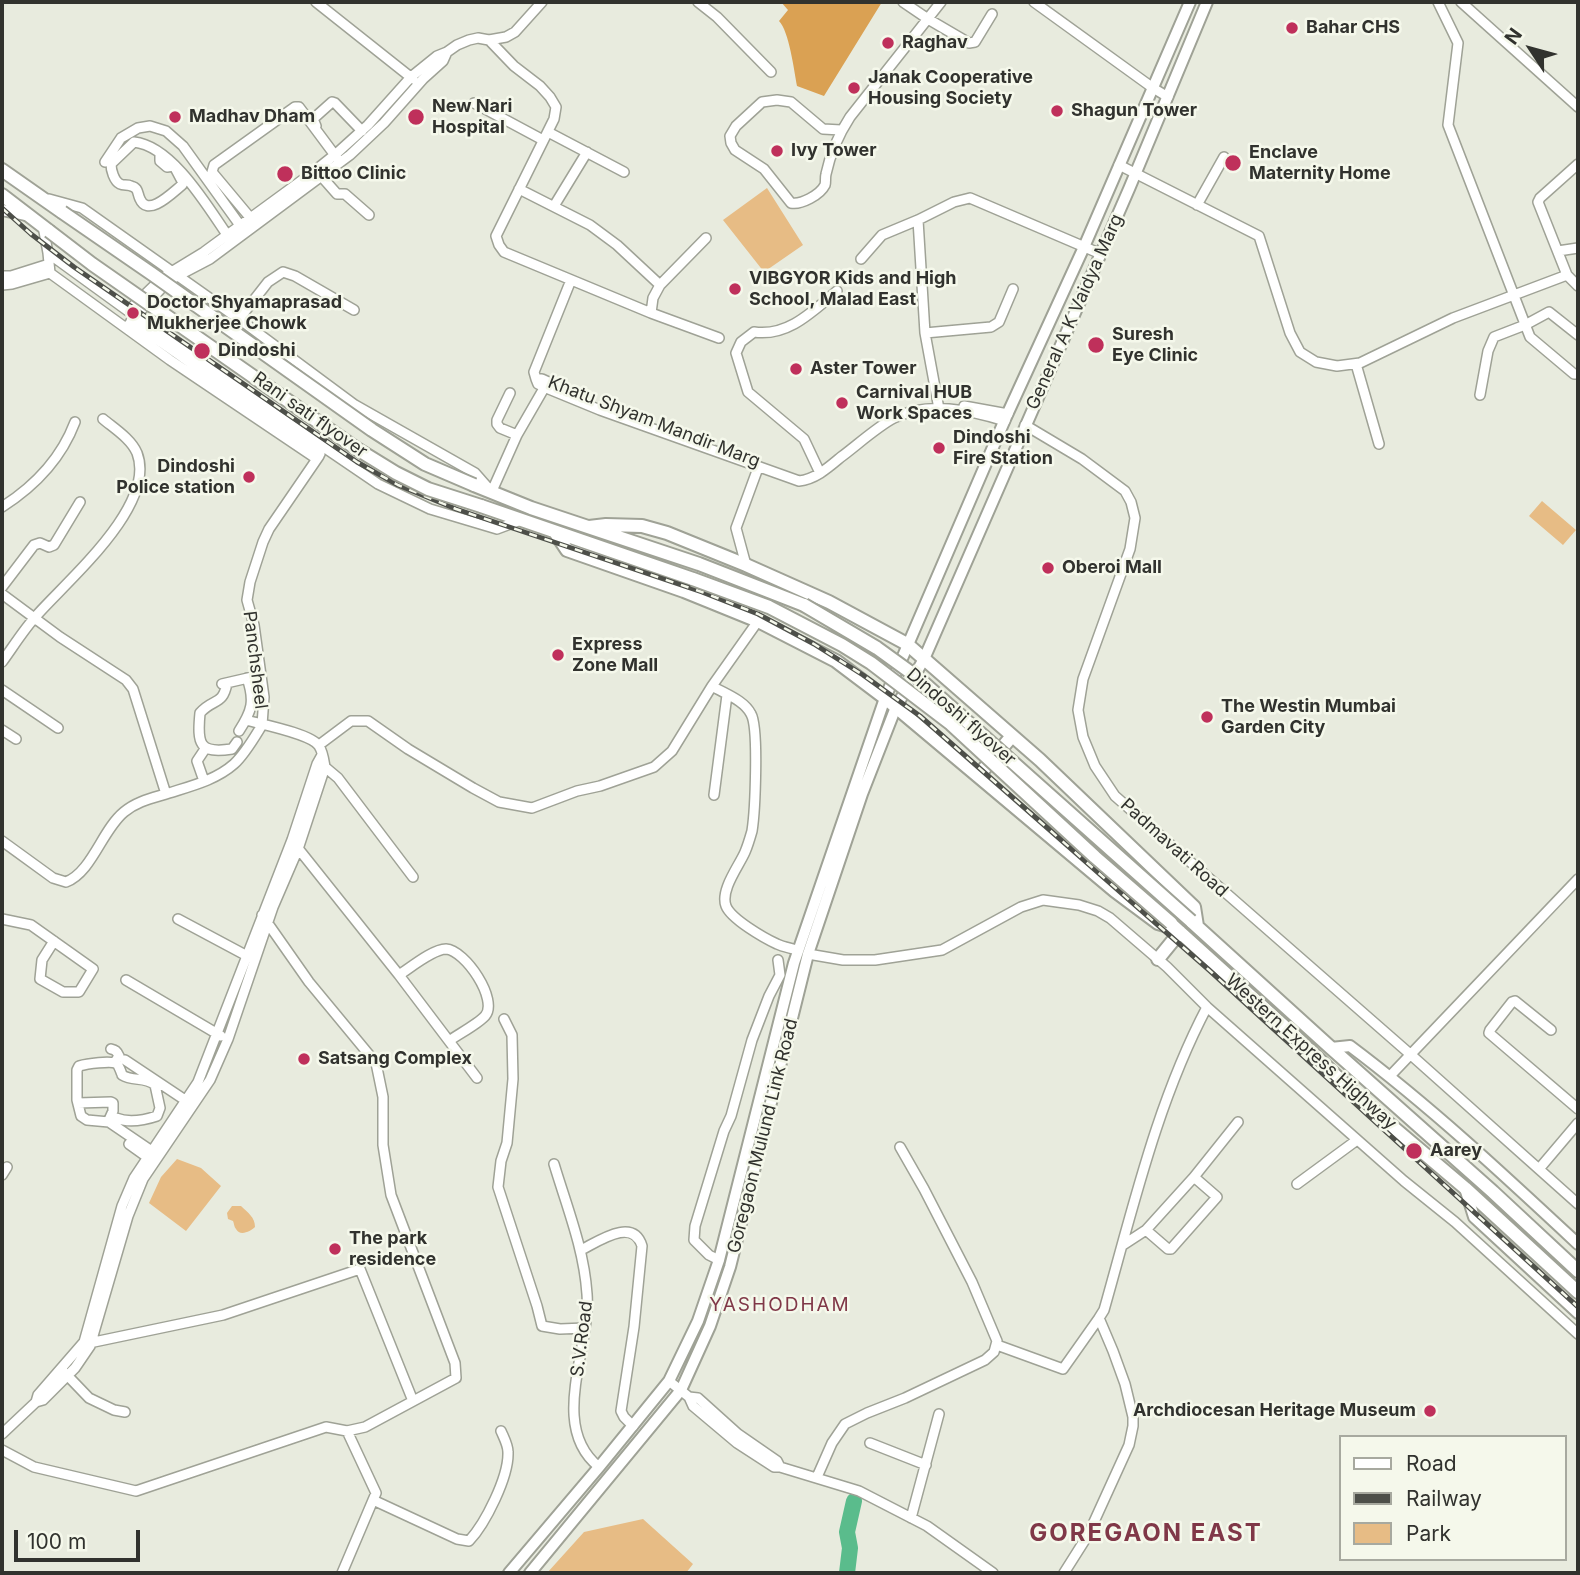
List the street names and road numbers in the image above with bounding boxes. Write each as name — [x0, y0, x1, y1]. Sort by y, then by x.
street label: General A K Vaidya Marg — [1022, 211, 1128, 413]
street label: Rani sati flyover — [249, 367, 371, 463]
street label: Khatu Shyam Mandir Marg — [545, 372, 763, 472]
street label: Panchsheel — [238, 610, 272, 710]
street label: Dindoshi flyover — [902, 664, 1020, 770]
street label: Padmavati Road — [1116, 794, 1232, 902]
street label: Western Express Highway — [1221, 970, 1401, 1134]
street label: Goregaon Mulund Link Road — [723, 1016, 803, 1256]
street label: S.V.Road — [567, 1300, 597, 1378]

